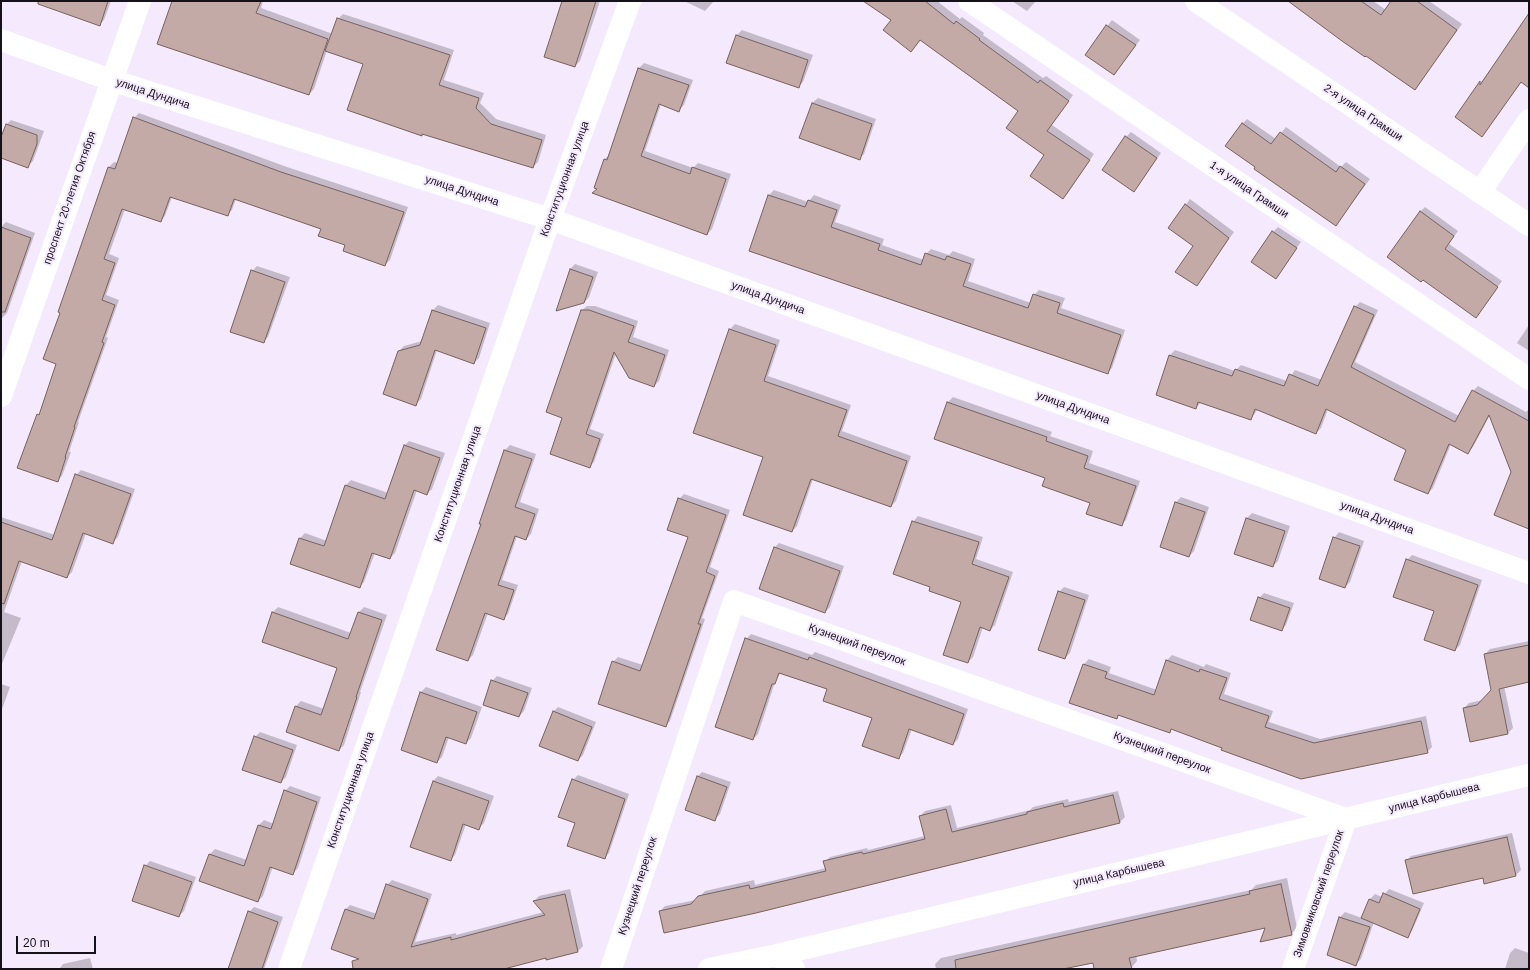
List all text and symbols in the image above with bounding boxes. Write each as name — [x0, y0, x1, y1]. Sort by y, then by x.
street label: улица Дундича — [114, 76, 192, 112]
street label: 2-я улица Грамши — [1321, 82, 1405, 144]
street label: Конституционная улица — [538, 119, 592, 239]
street label: проспект 20-летия Октября — [41, 130, 99, 266]
street label: 1-я улица Грамши — [1207, 159, 1291, 221]
street label: улица Дундича — [423, 173, 501, 209]
street label: улица Дундича — [730, 279, 806, 317]
street label: улица Дундича — [1035, 389, 1111, 427]
street label: Конституционная улица — [432, 424, 484, 544]
street label: улица Дундича — [1339, 499, 1415, 537]
street label: Кузнецкий переулок — [807, 621, 907, 669]
street label: Кузнецкий переулок — [1112, 729, 1212, 777]
street label: Конституционная улица — [325, 730, 377, 850]
street label: улица Карбышева — [1387, 780, 1481, 816]
street label: Зимовниковский переулок — [1291, 829, 1347, 959]
street label: Кузнецкий переулок — [616, 835, 660, 937]
street label: улица Карбышева — [1072, 856, 1166, 890]
scale bar — [18, 928, 98, 954]
text: 20 m — [23, 936, 50, 950]

